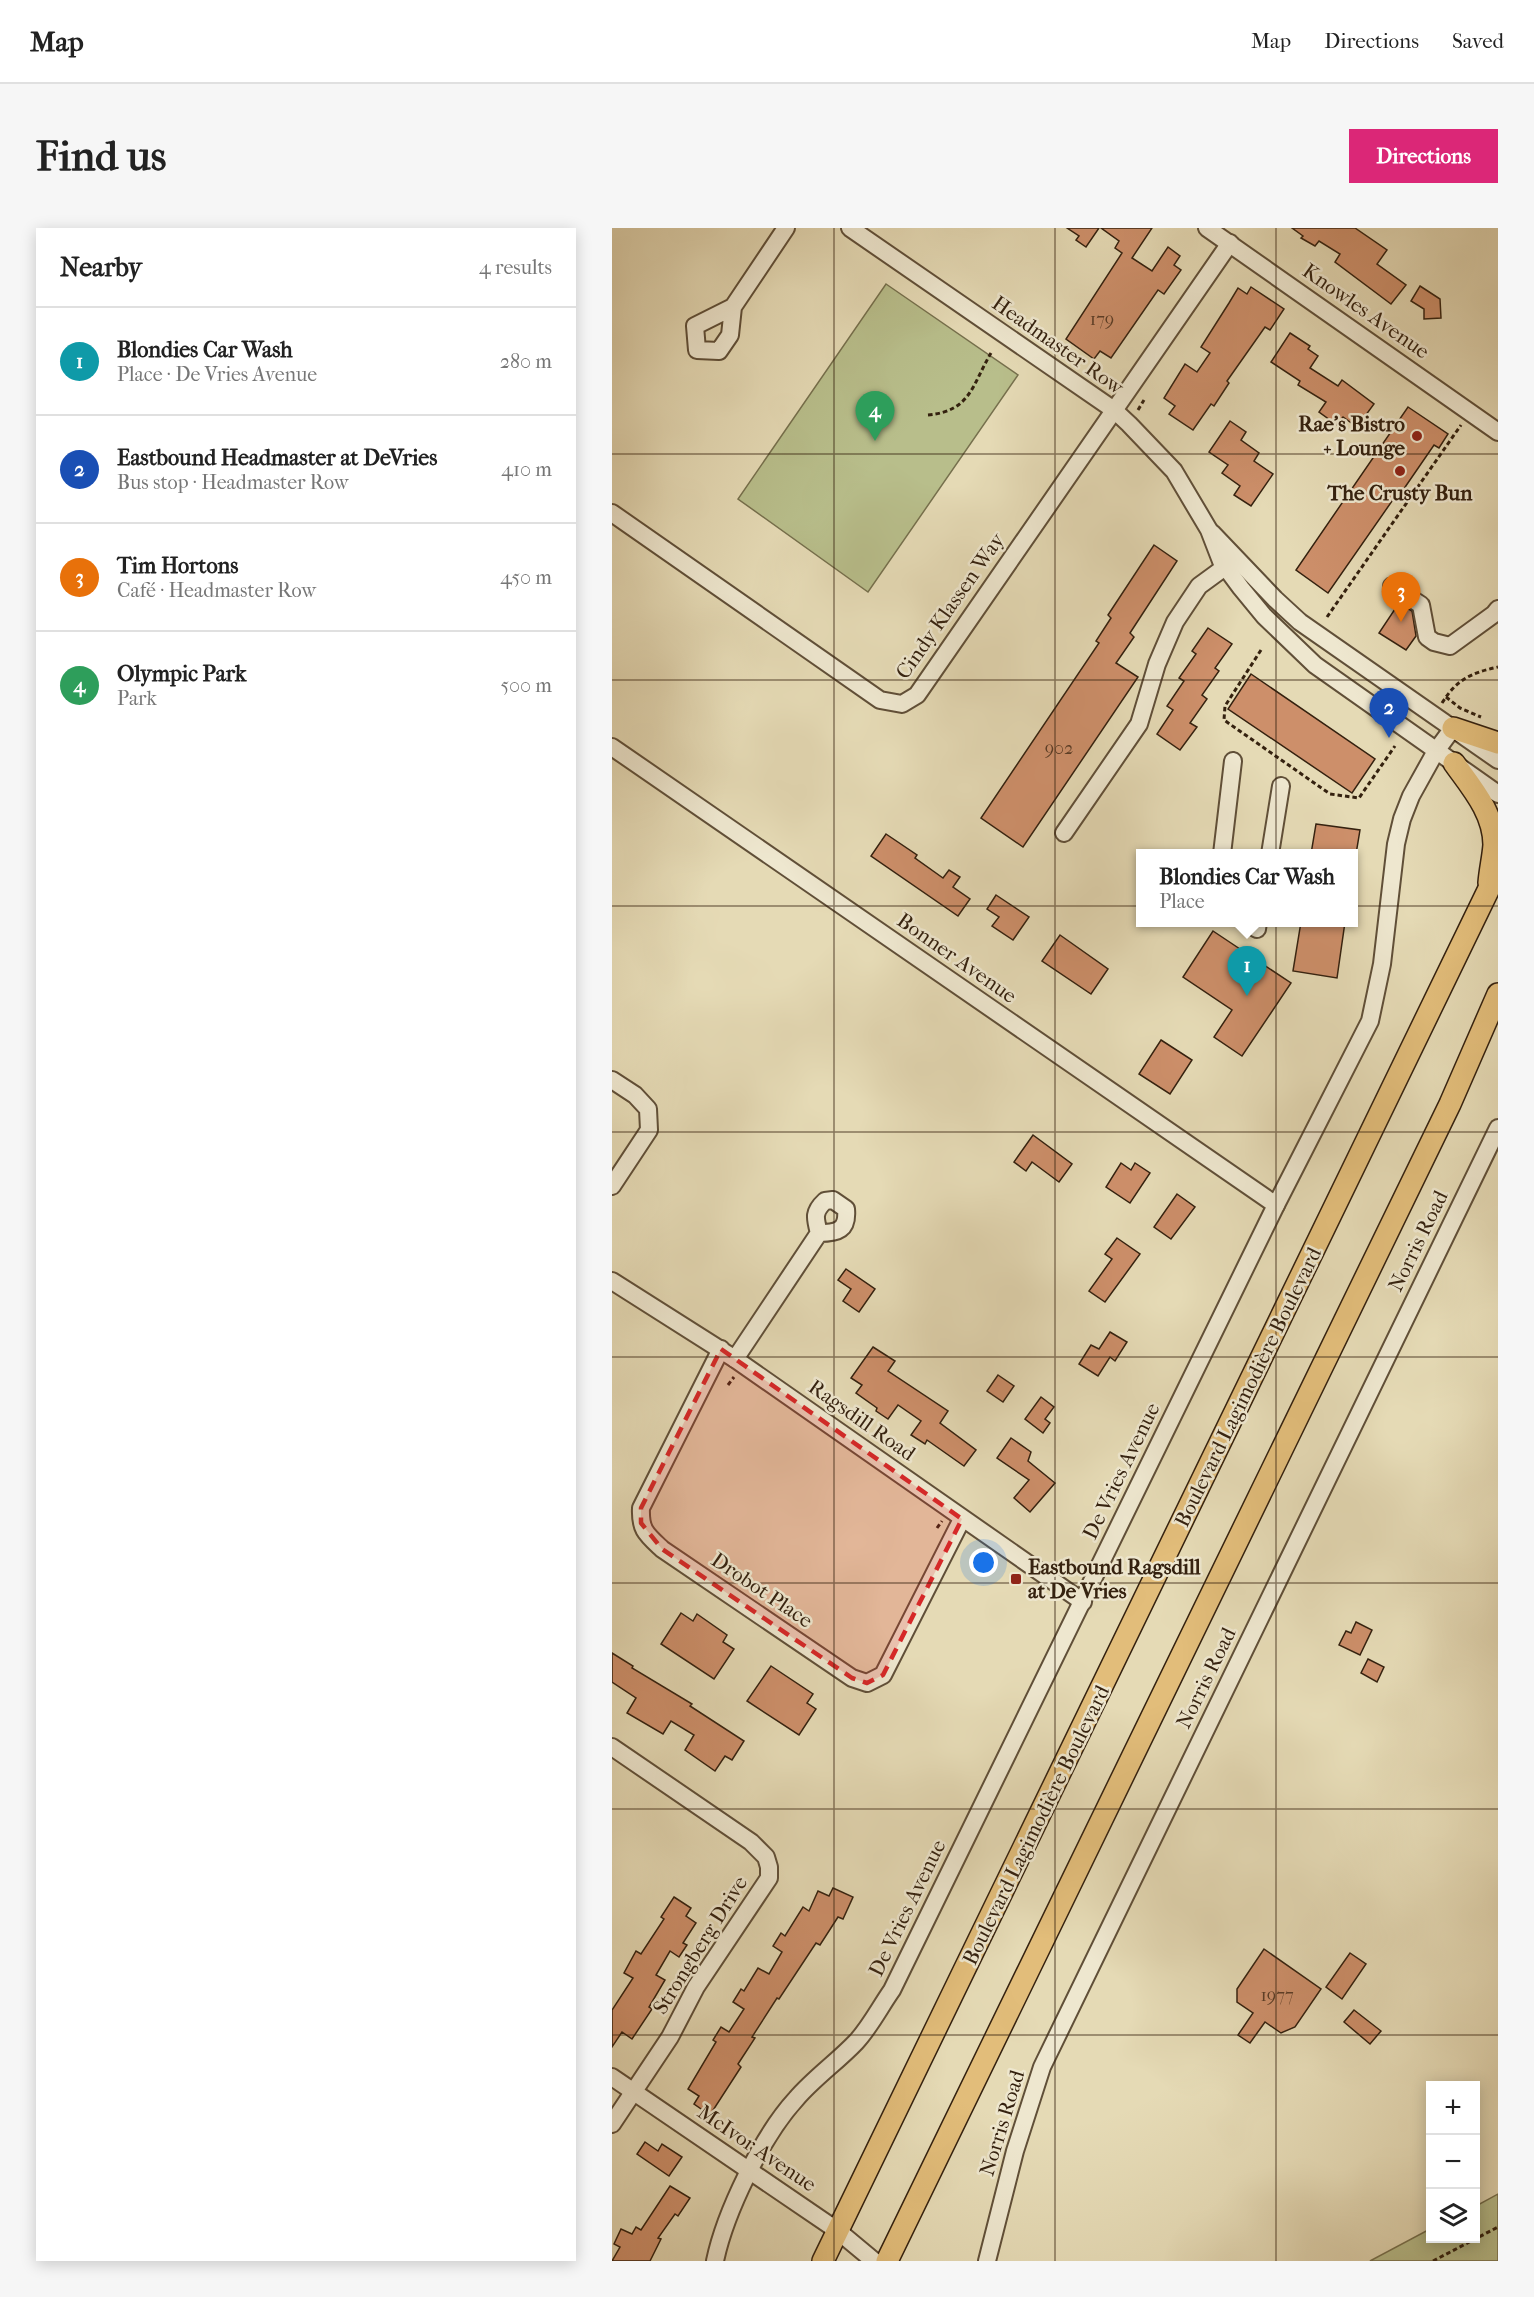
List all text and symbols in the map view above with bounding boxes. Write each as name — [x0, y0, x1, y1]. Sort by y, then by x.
text: Map — [30, 25, 84, 58]
text: Map — [1251, 29, 1291, 53]
text: Directions — [1324, 29, 1419, 53]
text: Saved — [1452, 29, 1504, 53]
button: Directions — [1349, 129, 1498, 183]
text: Find us — [36, 132, 166, 181]
text: Nearby — [60, 252, 142, 283]
text: 4 results — [479, 256, 552, 279]
street label: Knowles Avenue — [1298, 258, 1434, 364]
street label: Headmaster Row — [988, 291, 1129, 400]
house number: 179 — [1090, 309, 1114, 330]
text: Blondies Car Wash — [117, 337, 293, 363]
text: 1 — [76, 350, 83, 373]
text: 280 m — [500, 350, 552, 373]
text: Place · De Vries Avenue — [117, 363, 317, 386]
pin: 4 — [856, 392, 894, 441]
place label: Rae's Bistro + Lounge — [1298, 412, 1406, 460]
marker: Rae's Bistro + Lounge — [1410, 429, 1424, 443]
text: Eastbound Headmaster at DeVries — [117, 445, 437, 471]
text: 2 — [74, 458, 85, 481]
text: 410 m — [501, 458, 552, 481]
marker: The Crusty Bun — [1393, 464, 1407, 478]
text: Bus stop · Headmaster Row — [117, 471, 349, 494]
place label: The Crusty Bun — [1327, 481, 1473, 505]
street label: Cindy Klassen Way — [891, 528, 1010, 683]
text: Tim Hortons — [117, 553, 238, 579]
text: 3 — [75, 566, 84, 589]
text: 450 m — [500, 566, 552, 589]
pin: 3 — [1382, 572, 1420, 622]
text: Café · Headmaster Row — [117, 579, 316, 602]
text: Olympic Park — [117, 661, 246, 687]
text: 4 — [74, 674, 85, 697]
text: 500 m — [500, 674, 552, 697]
text: Park — [117, 687, 157, 710]
pin: 2 — [1370, 688, 1408, 738]
house number: 902 — [1045, 738, 1073, 759]
popup — [1136, 849, 1358, 927]
text: Blondies Car Wash — [1159, 864, 1335, 890]
text: Place — [1159, 890, 1205, 913]
street label: Bonner Avenue — [893, 908, 1021, 1008]
pin: 1 — [1228, 946, 1266, 996]
street label: Norris Road — [1383, 1186, 1453, 1295]
street label: Boulevard Lagimodière Boulevard — [1170, 1243, 1327, 1531]
street label: Ragsdill Road — [804, 1374, 920, 1466]
street label: De Vries Avenue — [1078, 1399, 1164, 1543]
street label: Drobot Place — [707, 1547, 817, 1633]
your location — [969, 1548, 998, 1577]
place label: Eastbound Ragsdill at De Vries — [1028, 1555, 1201, 1603]
marker: Eastbound Ragsdill at De Vries — [1009, 1572, 1023, 1586]
street label: Norris Road — [1171, 1623, 1241, 1732]
street label: Boulevard Lagimodière Boulevard — [958, 1681, 1115, 1969]
street label: De Vries Avenue — [864, 1836, 950, 1980]
street label: Strongberg Drive — [648, 1872, 752, 2018]
house number: 1977 — [1260, 1985, 1294, 2006]
street label: Norris Road — [975, 2067, 1030, 2179]
map controls — [1426, 2081, 1480, 2243]
button: + — [1426, 2081, 1480, 2135]
street label: McIvor Avenue — [693, 2100, 821, 2196]
button: − — [1426, 2135, 1480, 2189]
button: layers — [1426, 2189, 1480, 2243]

